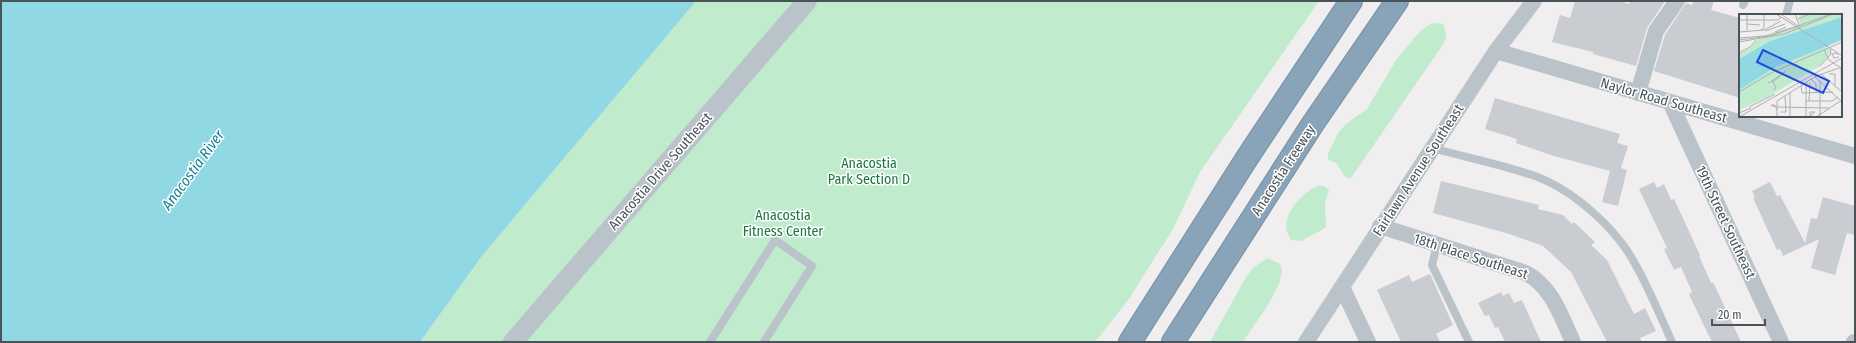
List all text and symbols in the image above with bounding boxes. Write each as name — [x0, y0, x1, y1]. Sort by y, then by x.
inset map — [1739, 14, 1842, 117]
street label: Naylor Road Southeast — [1599, 74, 1729, 127]
street label: Fairlawn Avenue Southeast — [1369, 101, 1468, 239]
street label: Anacostia Drive Southeast — [605, 109, 716, 233]
street label: Anacostia Freeway — [1248, 121, 1319, 219]
water label: Anacostia River — [157, 126, 229, 214]
park label: Anacostia Park Section D — [828, 155, 910, 188]
street label: 19th Street Southeast — [1692, 163, 1759, 282]
park label: Anacostia Fitness Center — [743, 207, 823, 240]
street label: 18th Place Southeast — [1412, 230, 1530, 283]
scale bar — [1712, 301, 1765, 327]
text: 20 m — [1718, 308, 1742, 322]

